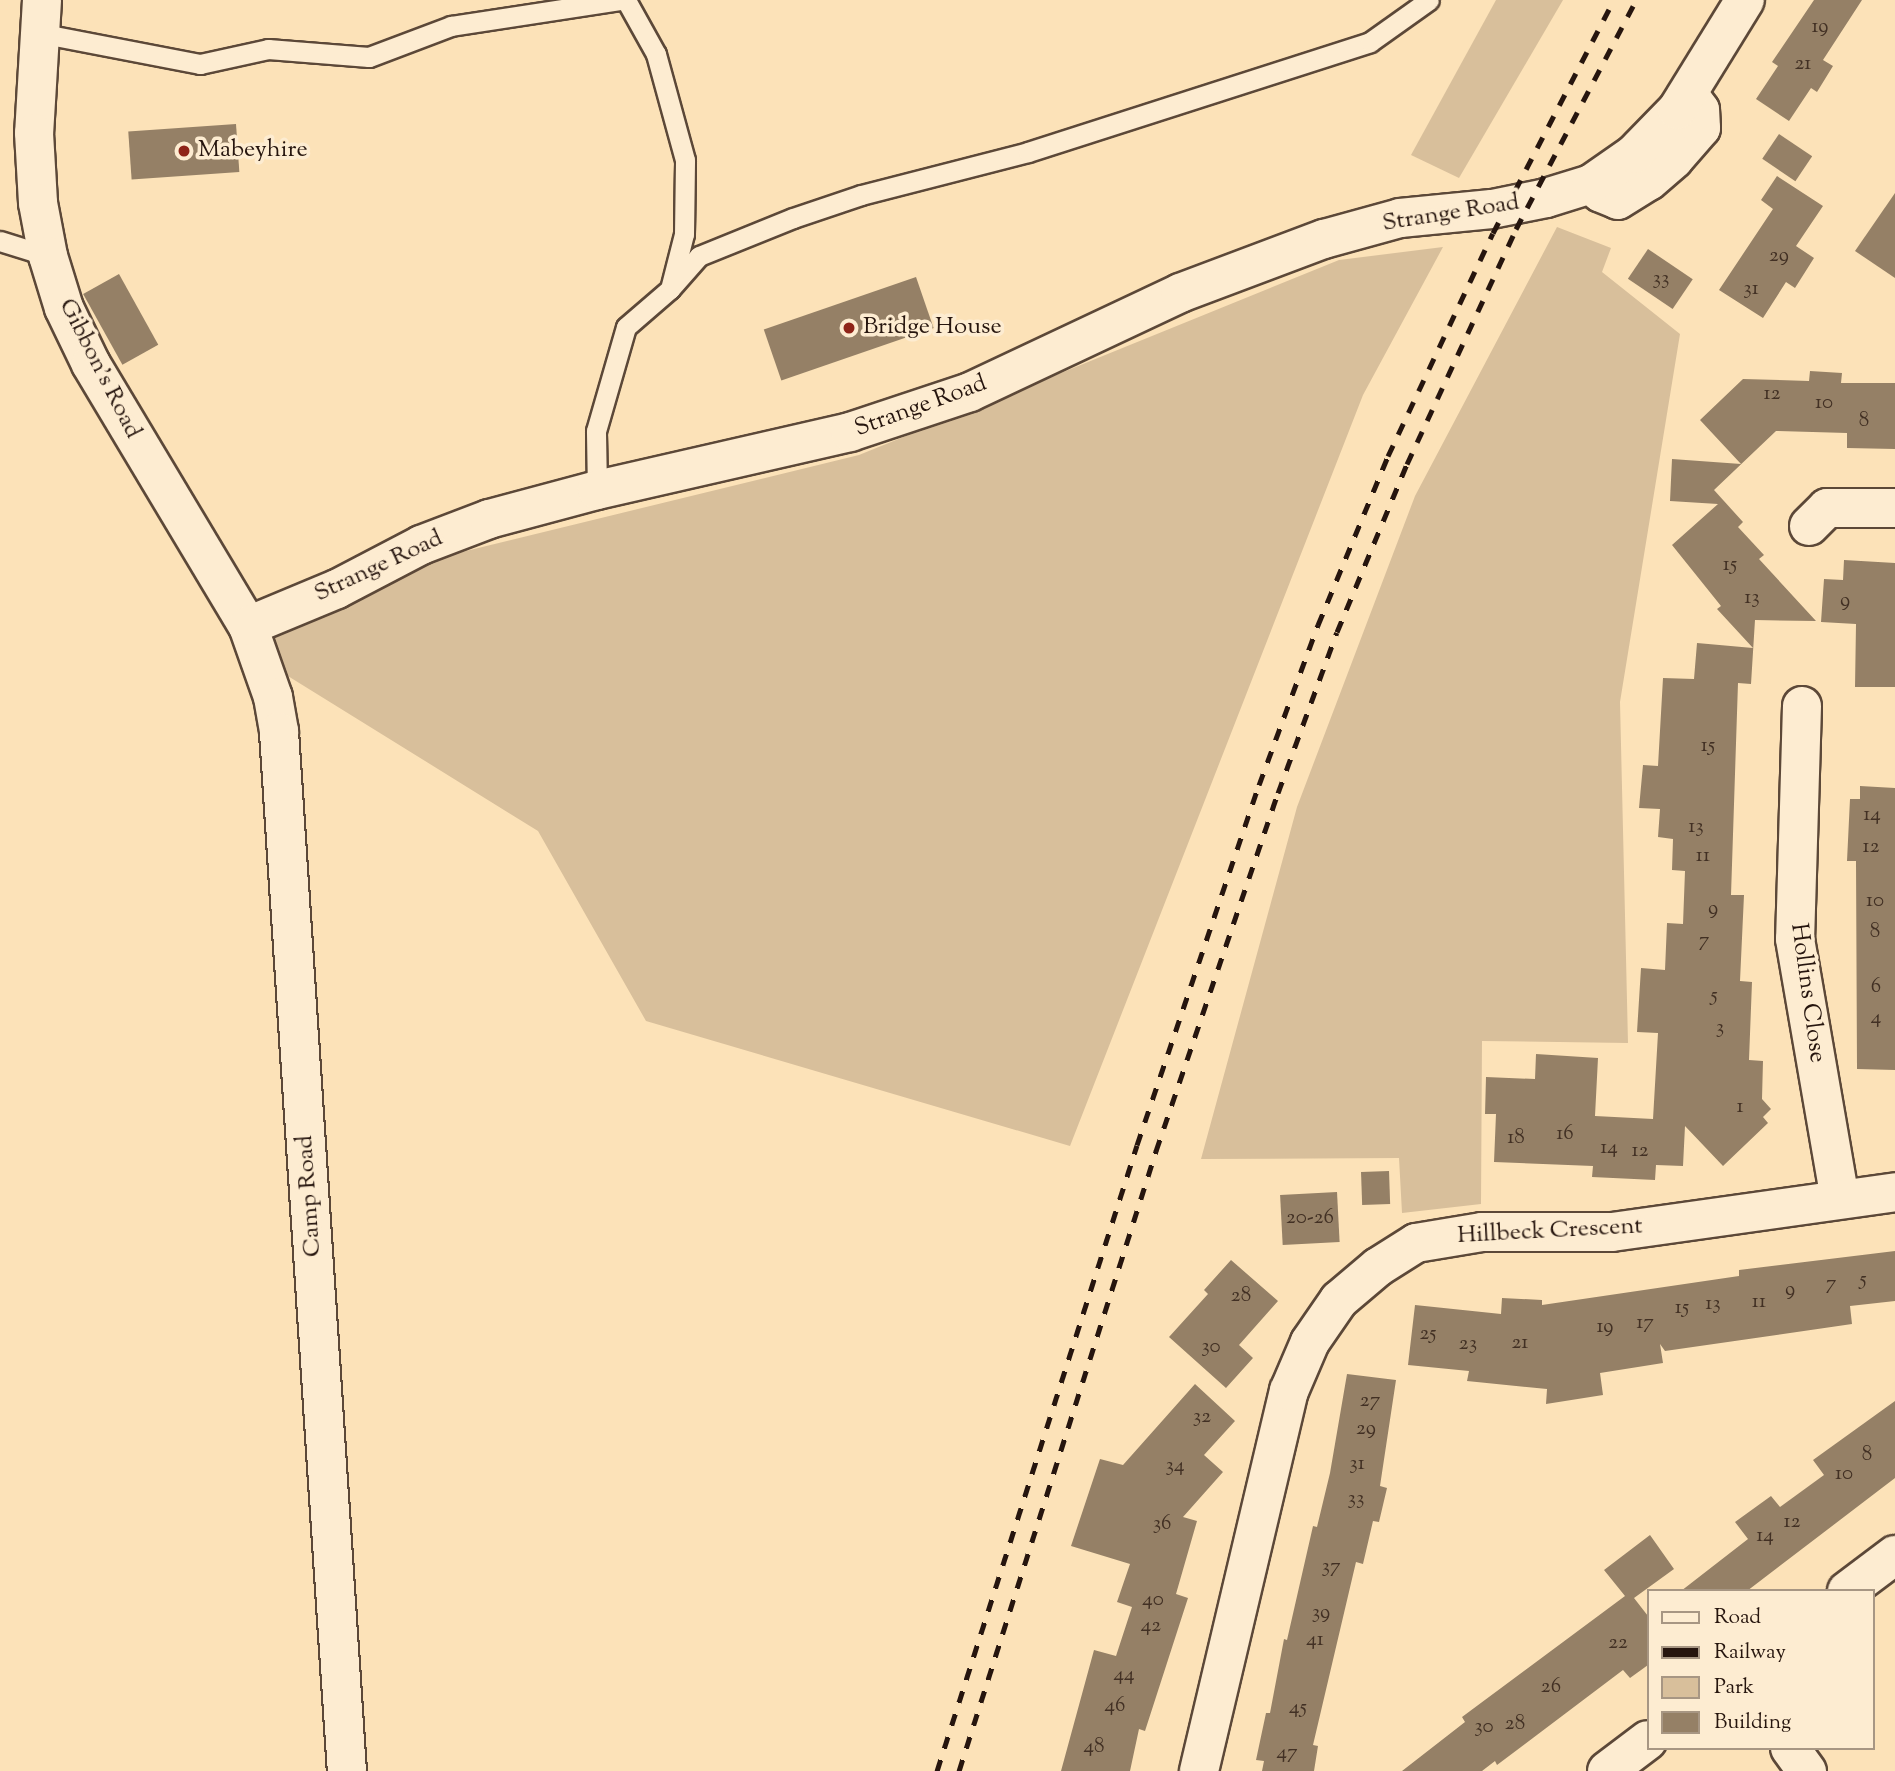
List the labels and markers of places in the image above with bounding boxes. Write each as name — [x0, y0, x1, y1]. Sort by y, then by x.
place label: Mabeyhire — [198, 137, 308, 165]
marker: Mabeyhire — [176, 143, 192, 159]
place label: Bridge House — [863, 314, 1002, 342]
marker: Bridge House — [841, 320, 857, 336]

